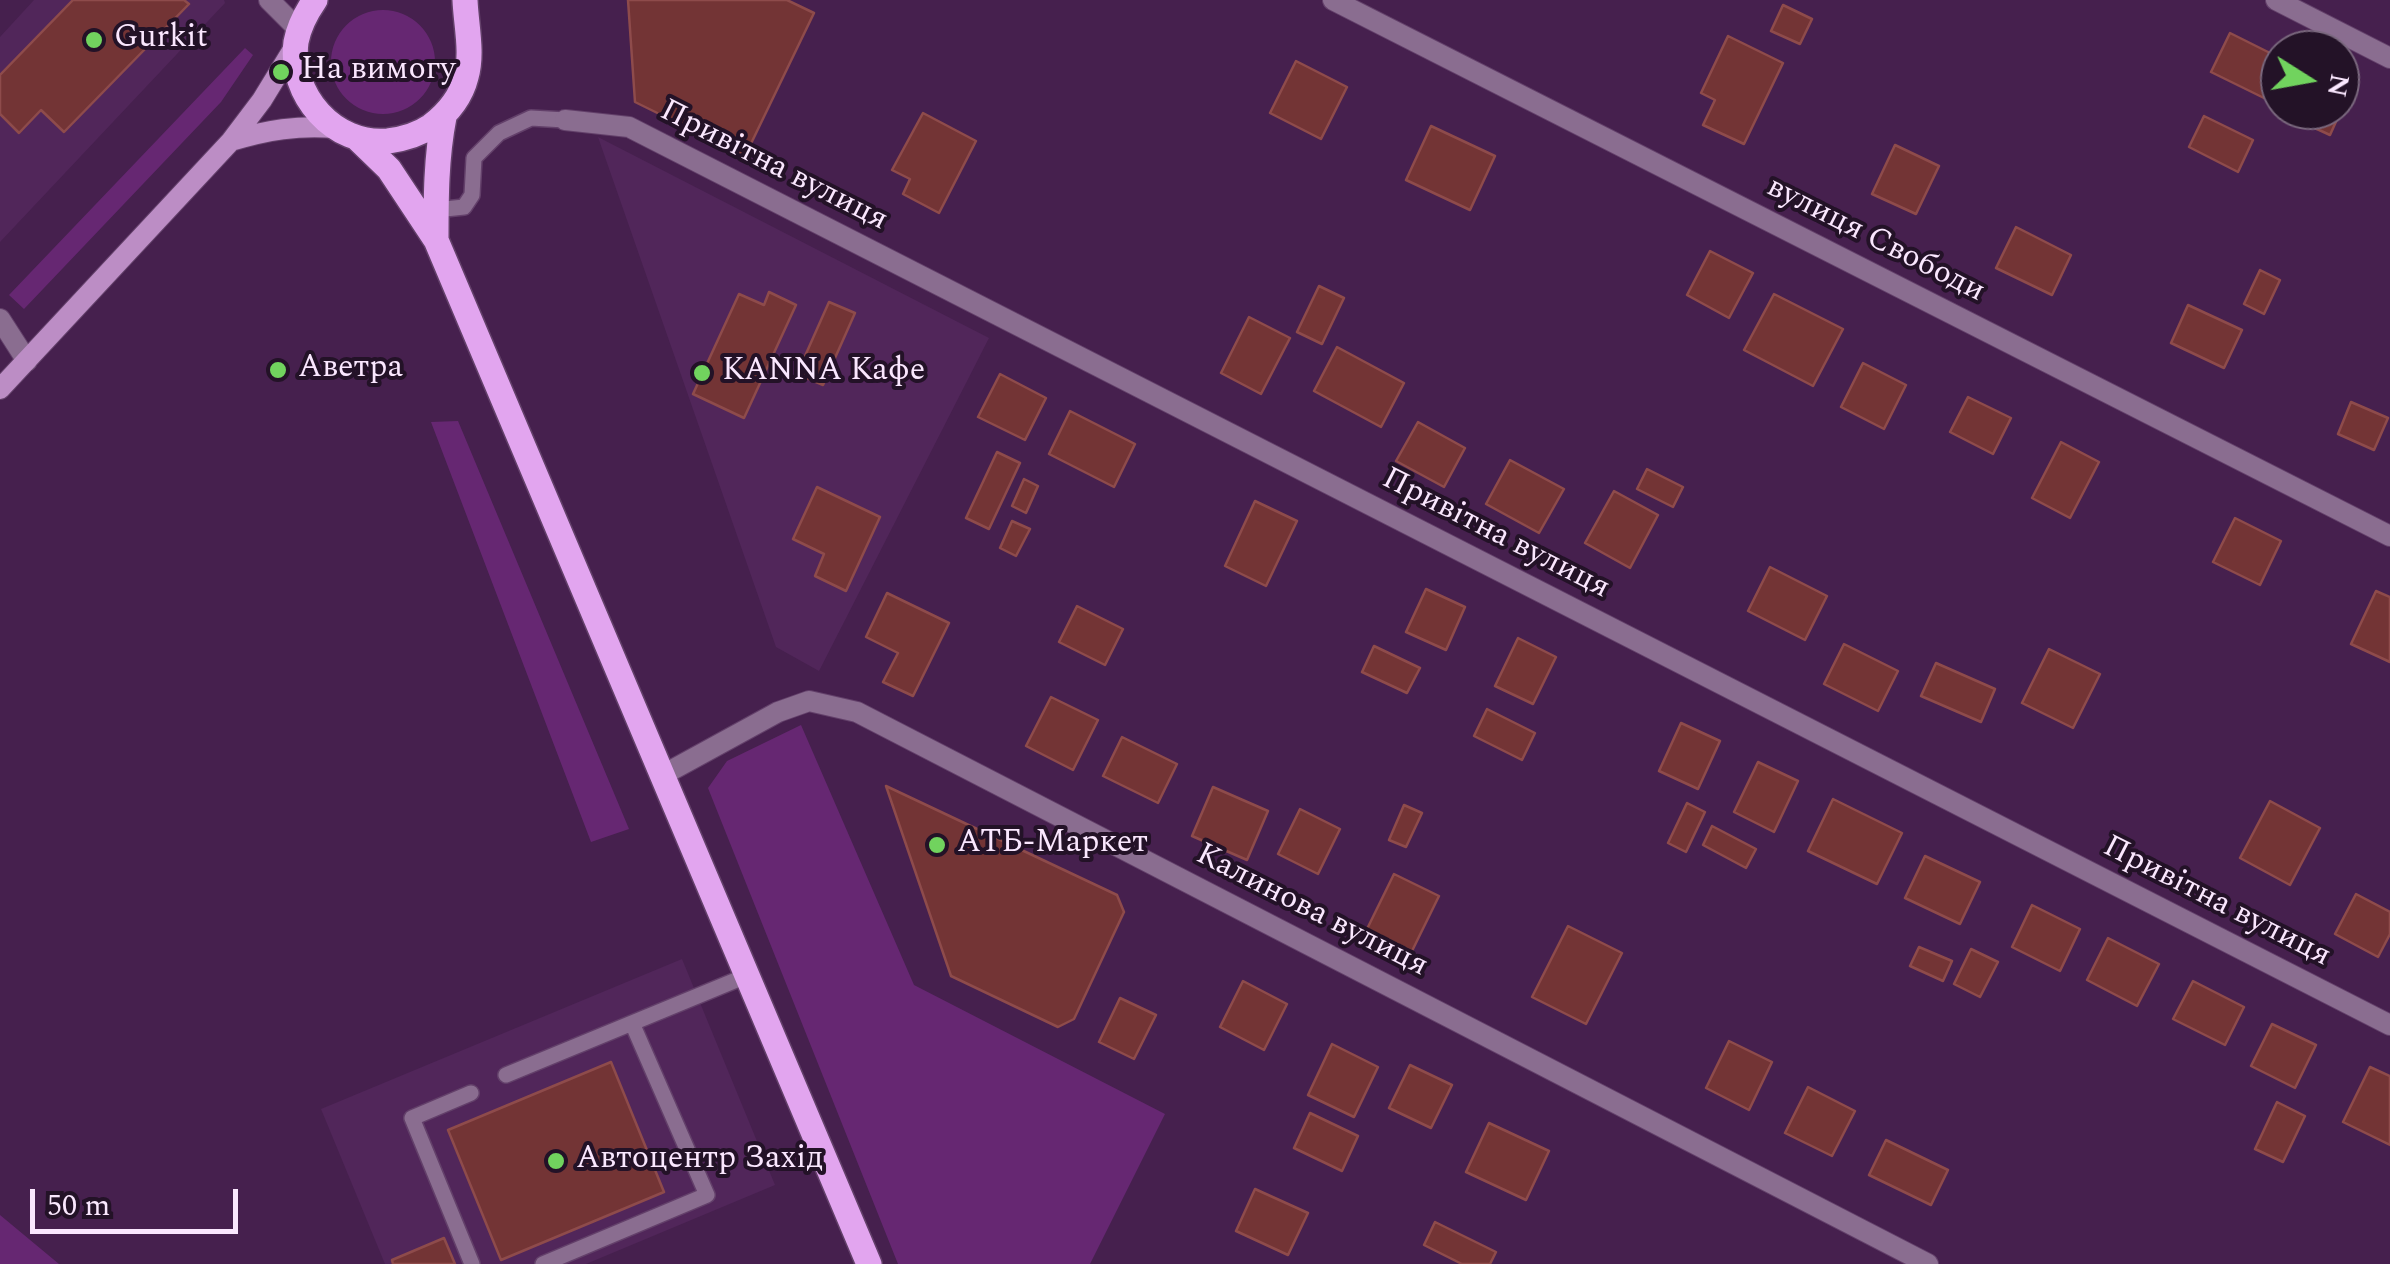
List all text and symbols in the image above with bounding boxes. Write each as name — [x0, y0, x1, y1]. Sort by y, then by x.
place label: Gurkit — [114, 21, 208, 59]
marker: Gurkit — [83, 29, 105, 51]
north arrow — [2260, 30, 2360, 130]
place label: На вимогу — [301, 53, 456, 91]
marker: На вимогу — [270, 61, 292, 83]
text: N — [2315, 70, 2361, 101]
street label: Привітна вулиця — [653, 93, 893, 241]
street label: вулиця Свободи — [1759, 169, 1991, 313]
place label: Аветра — [298, 351, 403, 389]
place label: KANNA Кафе — [722, 354, 925, 392]
marker: Аветра — [267, 359, 289, 381]
marker: KANNA Кафе — [691, 362, 713, 384]
street label: Привітна вулиця — [1375, 461, 1615, 609]
place label: АТБ-Маркет — [957, 826, 1148, 864]
street label: Привітна вулиця — [2096, 829, 2336, 977]
marker: АТБ-Маркет — [926, 834, 948, 856]
street label: Калинова вулиця — [1189, 837, 1433, 987]
place label: Автоцентр Захід — [576, 1142, 823, 1180]
marker: Автоцентр Захід — [545, 1150, 567, 1172]
scale bar — [35, 1169, 242, 1231]
text: 50 m — [47, 1183, 110, 1229]

